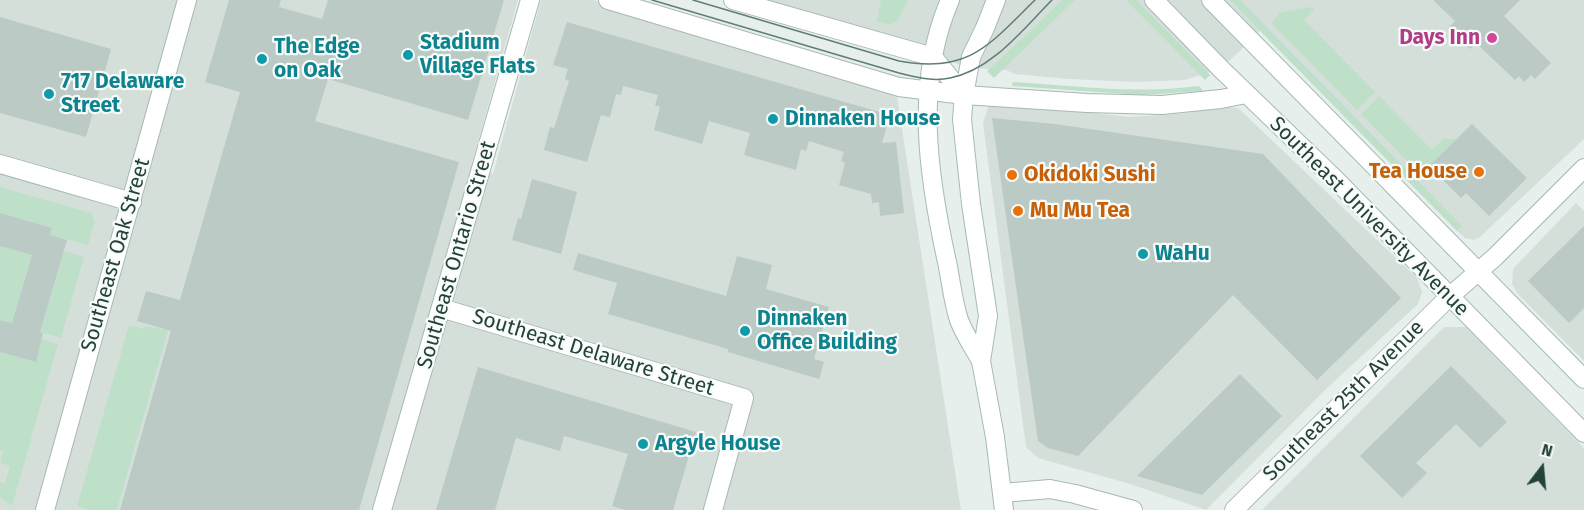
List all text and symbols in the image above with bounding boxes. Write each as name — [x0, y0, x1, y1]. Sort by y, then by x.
place label: Days Inn — [1399, 25, 1480, 51]
place label: Stadium Village Flats — [420, 30, 535, 80]
marker: Days Inn — [1485, 31, 1499, 45]
place label: The Edge on Oak — [274, 34, 360, 84]
marker: Stadium Village Flats — [401, 48, 415, 62]
marker: The Edge on Oak — [255, 52, 269, 66]
place label: 717 Delaware Street — [61, 69, 184, 119]
marker: 717 Delaware Street — [42, 87, 56, 101]
place label: Dinnaken House — [785, 106, 940, 132]
marker: Dinnaken House — [766, 112, 780, 126]
street label: Southeast University Avenue — [1264, 112, 1474, 322]
street label: Southeast Ontario Street — [412, 138, 502, 372]
street label: Southeast Oak Street — [76, 155, 156, 355]
place label: Tea House — [1369, 159, 1467, 185]
place label: Okidoki Sushi — [1024, 162, 1156, 188]
marker: Tea House — [1472, 165, 1486, 179]
marker: Okidoki Sushi — [1005, 168, 1019, 182]
place label: Mu Mu Tea — [1030, 198, 1130, 224]
marker: Mu Mu Tea — [1011, 204, 1025, 218]
place label: WaHu — [1155, 241, 1210, 267]
marker: WaHu — [1136, 247, 1150, 261]
street label: Southeast Delaware Street — [469, 304, 717, 402]
place label: Dinnaken Office Building — [757, 306, 897, 356]
street label: Southeast 25th Avenue — [1258, 315, 1430, 487]
marker: Dinnaken Office Building — [738, 324, 752, 338]
place label: Argyle House — [655, 431, 781, 457]
marker: Argyle House — [636, 437, 650, 451]
north arrow — [1512, 438, 1572, 498]
text: N — [1539, 440, 1555, 461]

